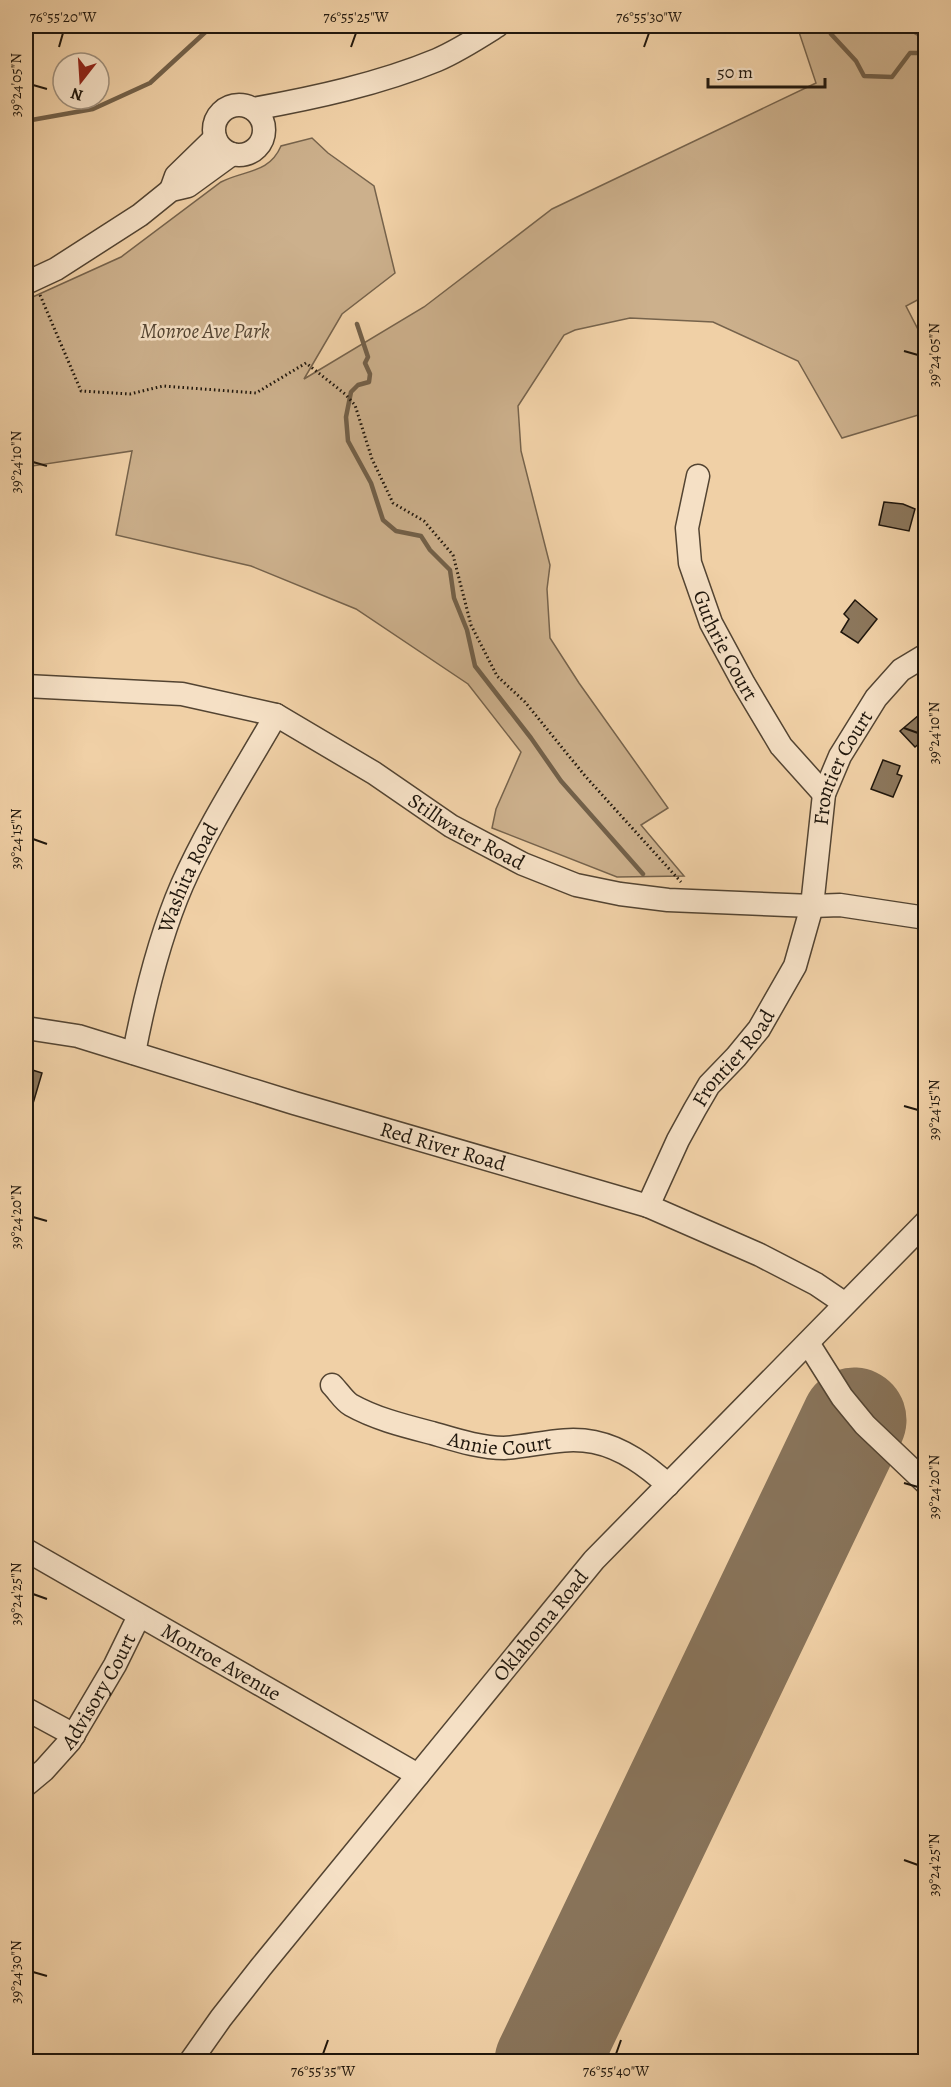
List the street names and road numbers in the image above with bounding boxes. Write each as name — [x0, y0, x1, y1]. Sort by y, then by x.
street label: Guthrie Court — [687, 586, 765, 706]
street label: Frontier Court — [807, 705, 879, 827]
street label: Stillwater Road — [402, 787, 530, 877]
street label: Washita Road — [151, 817, 225, 937]
street label: Frontier Road — [685, 1004, 782, 1112]
street label: Red River Road — [377, 1115, 510, 1178]
street label: Annie Court — [444, 1424, 553, 1462]
street label: Oklahoma Road — [486, 1563, 595, 1687]
street label: Monroe Avenue — [156, 1617, 286, 1707]
street label: Advisory Court — [54, 1628, 142, 1756]

